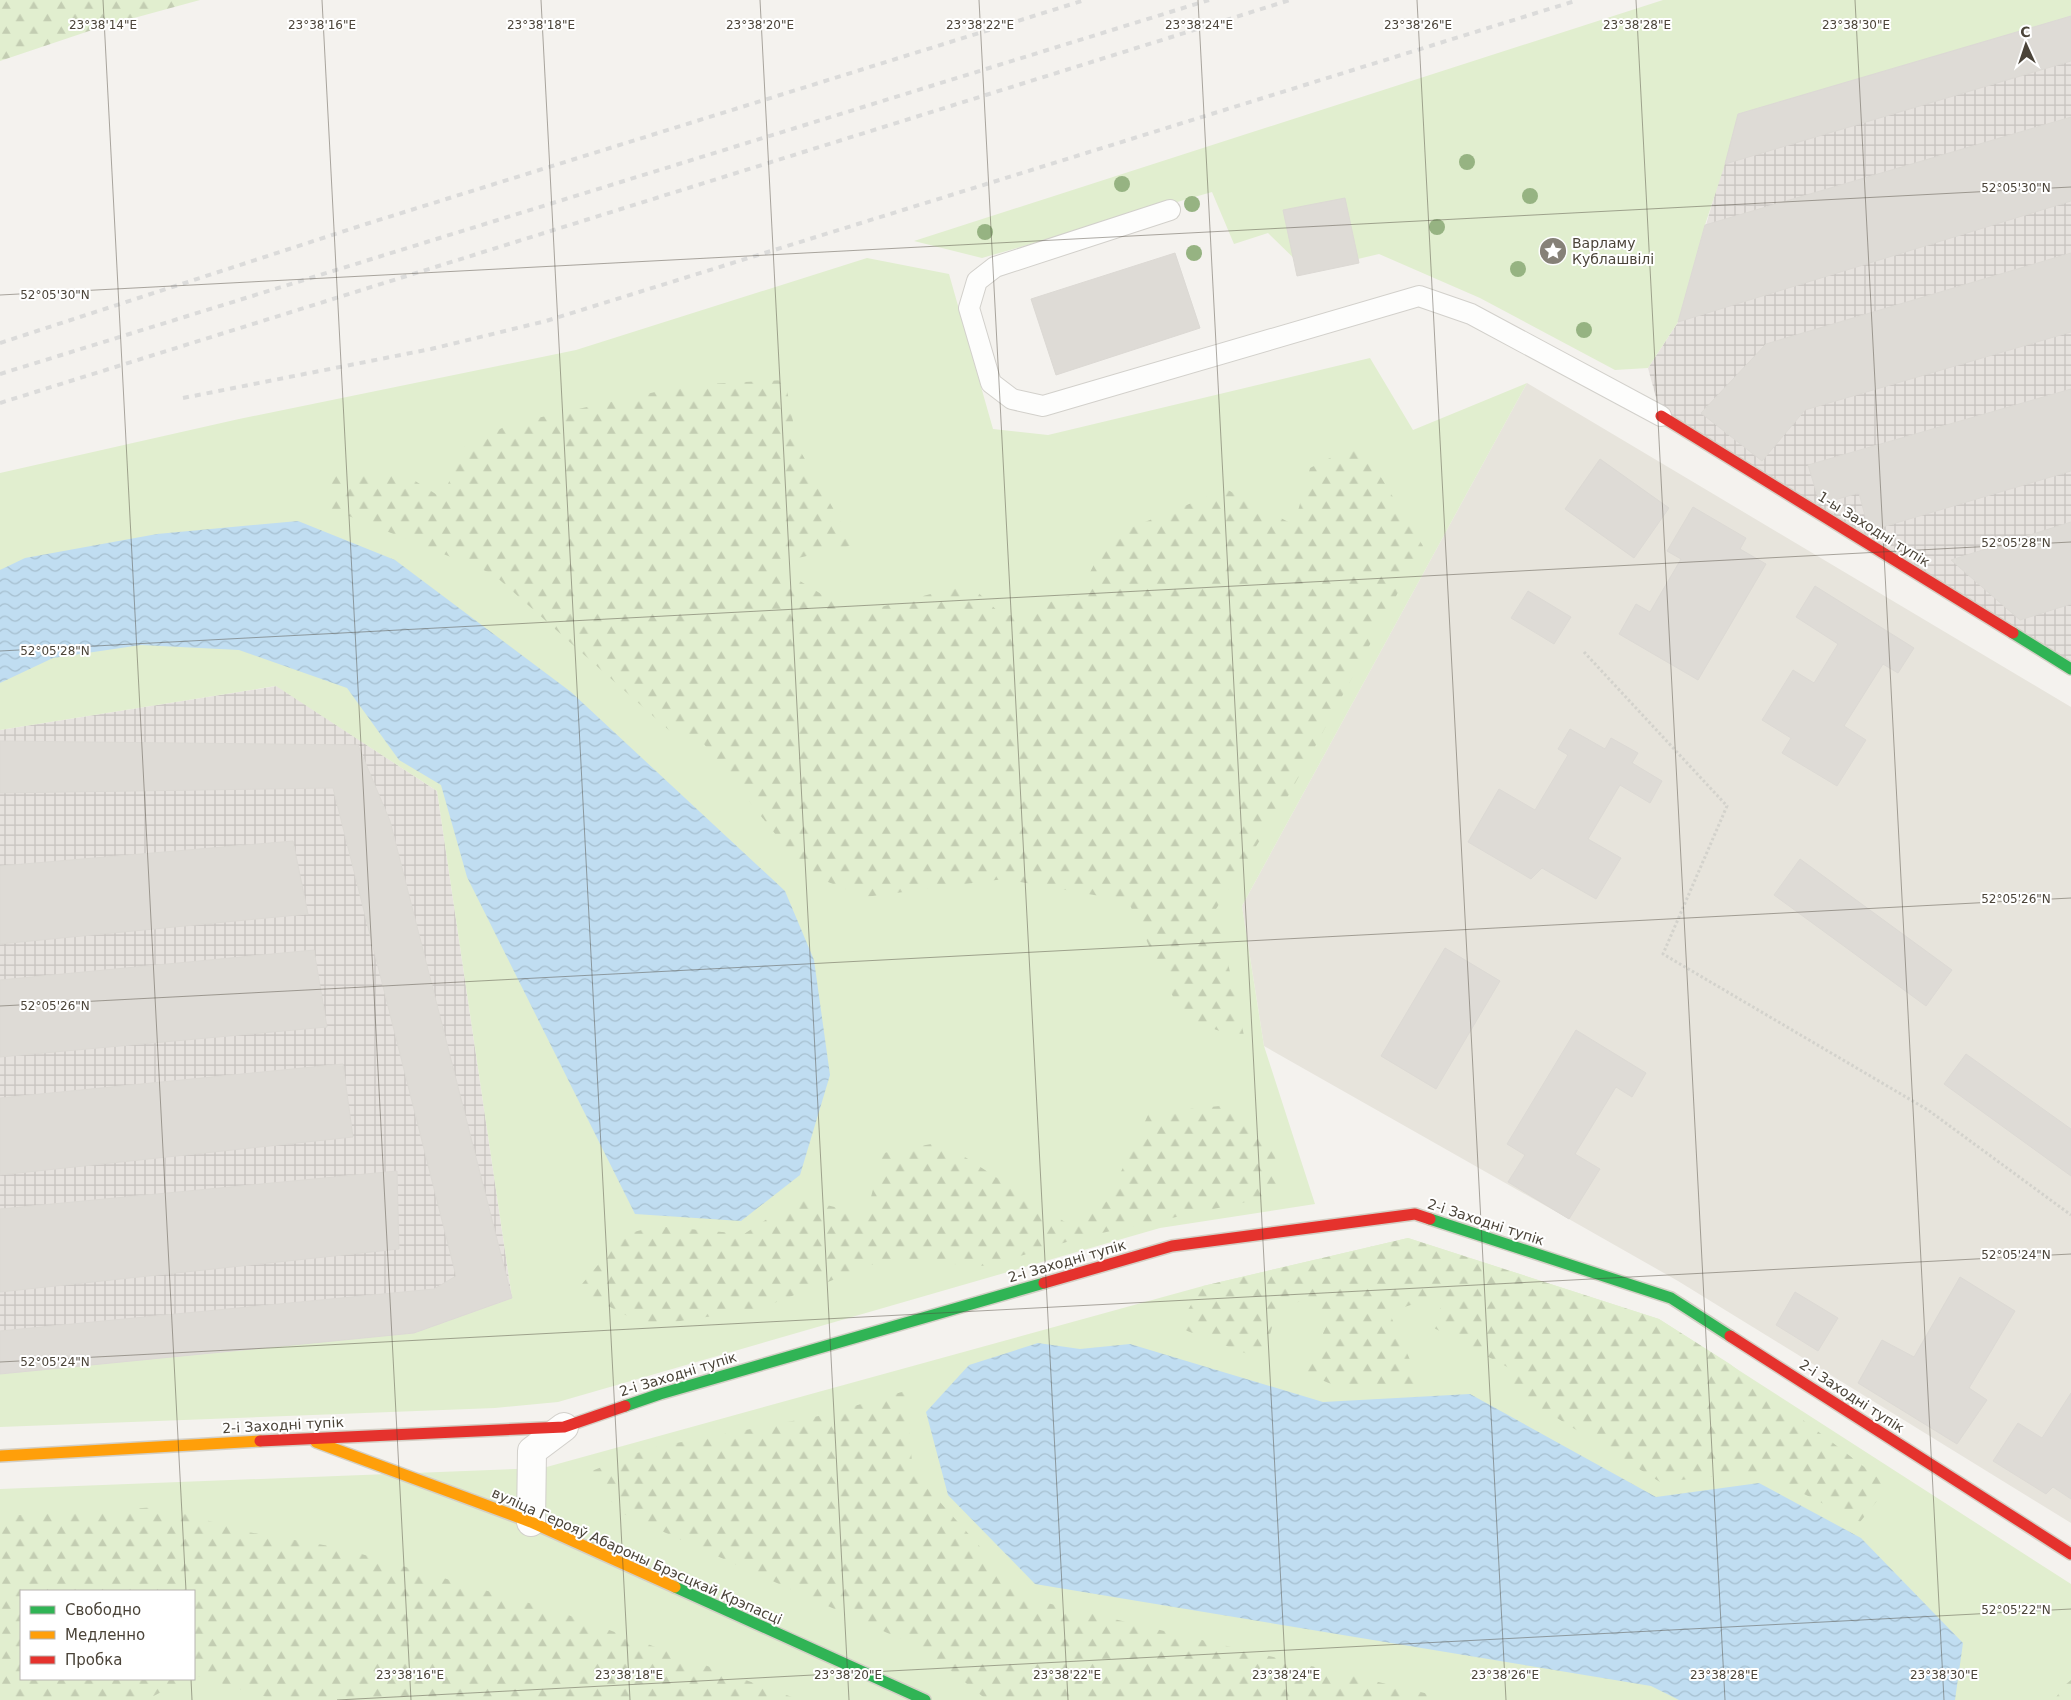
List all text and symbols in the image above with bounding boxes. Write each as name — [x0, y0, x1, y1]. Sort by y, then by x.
text: 23°38'14"E — [69, 18, 137, 32]
text: 23°38'16"E — [288, 18, 356, 32]
text: 23°38'18"E — [507, 18, 575, 32]
text: 23°38'20"E — [726, 18, 794, 32]
text: 23°38'22"E — [946, 18, 1014, 32]
text: 23°38'24"E — [1165, 18, 1233, 32]
text: 23°38'26"E — [1384, 18, 1452, 32]
text: 23°38'28"E — [1603, 18, 1671, 32]
text: 23°38'30"E — [1822, 18, 1890, 32]
north arrow — [2001, 20, 2051, 70]
text: С — [2020, 24, 2031, 40]
text: 52°05'30"N — [1981, 181, 2051, 195]
place label: Варламу Кублашвілі — [1572, 235, 1654, 267]
place icon: Варламу Кублашвілі — [1538, 236, 1568, 266]
text: 52°05'30"N — [20, 288, 90, 302]
street label: 1-ы Заходні тупік — [1815, 488, 1933, 570]
text: 52°05'28"N — [1981, 536, 2051, 550]
text: 52°05'28"N — [20, 644, 90, 658]
text: 52°05'26"N — [1981, 892, 2051, 906]
text: 52°05'26"N — [20, 999, 90, 1013]
street label: 2-і Заходні тупік — [1426, 1196, 1546, 1248]
street label: 2-і Заходні тупік — [1006, 1237, 1128, 1285]
text: 52°05'24"N — [1981, 1248, 2051, 1262]
street label: 2-і Заходні тупік — [617, 1349, 739, 1399]
text: 52°05'24"N — [20, 1355, 90, 1369]
street label: 2-і Заходні тупік — [1797, 1356, 1907, 1436]
street label: 2-і Заходні тупік — [222, 1414, 344, 1436]
street label: вуліца Герояў Абароны Брэсцкай Крэпасці — [489, 1484, 785, 1628]
legend — [20, 1590, 195, 1680]
text: Свободно — [65, 1601, 141, 1619]
text: 52°05'22"N — [1981, 1603, 2051, 1617]
text: Медленно — [65, 1626, 145, 1644]
text: Пробка — [65, 1651, 122, 1669]
text: 23°38'16"E — [376, 1668, 444, 1682]
text: 23°38'18"E — [595, 1668, 663, 1682]
text: 23°38'20"E — [814, 1668, 882, 1682]
text: 23°38'22"E — [1033, 1668, 1101, 1682]
text: 23°38'24"E — [1252, 1668, 1320, 1682]
text: 23°38'26"E — [1471, 1668, 1539, 1682]
text: 23°38'28"E — [1690, 1668, 1758, 1682]
text: 23°38'30"E — [1910, 1668, 1978, 1682]

